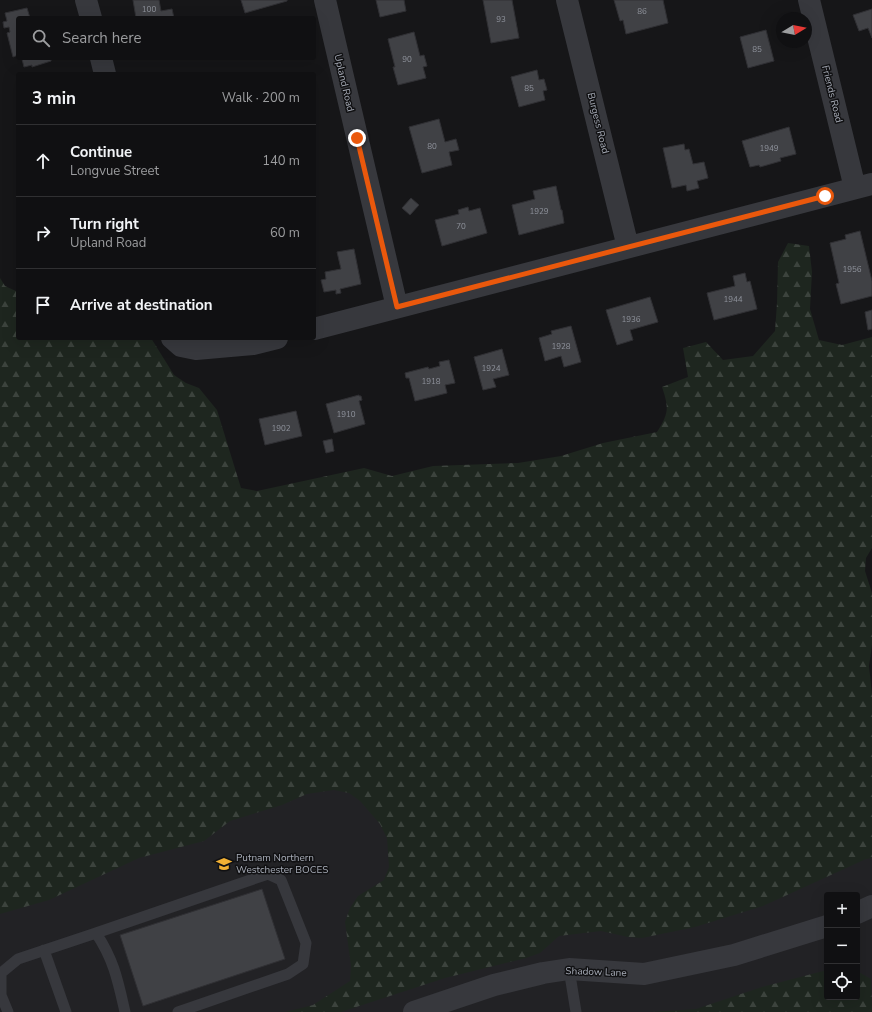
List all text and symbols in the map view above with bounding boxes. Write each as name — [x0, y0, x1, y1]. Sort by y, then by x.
house number: 100 — [142, 4, 156, 15]
house number: 86 — [637, 6, 647, 17]
north arrow — [776, 12, 812, 48]
house number: 93 — [496, 14, 506, 25]
search box — [16, 16, 316, 60]
icon: search — [30, 27, 52, 49]
text: Search here — [62, 28, 142, 48]
house number: 85 — [752, 44, 762, 55]
street label: Upland Road — [331, 53, 357, 113]
house number: 90 — [402, 54, 412, 65]
street label: Friends Road — [818, 64, 846, 124]
house number: 85 — [524, 83, 534, 94]
text: 3 min — [32, 87, 76, 110]
text: Walk · 200 m — [222, 89, 300, 107]
street label: Burgess Road — [584, 91, 612, 155]
route end — [348, 129, 366, 147]
house number: 80 — [427, 141, 437, 152]
text: Continue — [70, 142, 132, 162]
house number: 1949 — [759, 143, 779, 154]
icon: ahead — [32, 150, 54, 172]
text: 140 m — [262, 152, 300, 170]
text: Longvue Street — [70, 162, 159, 180]
route start — [816, 187, 834, 205]
house number: 1929 — [529, 206, 549, 217]
text: Turn right — [70, 214, 139, 234]
house number: 70 — [456, 221, 466, 232]
icon: right — [32, 222, 54, 244]
text: 60 m — [270, 224, 300, 242]
text: Upland Road — [70, 234, 146, 252]
house number: 1956 — [842, 264, 862, 275]
icon: arrive — [32, 294, 54, 316]
house number: 1944 — [723, 294, 743, 305]
text: Arrive at destination — [70, 295, 213, 315]
house number: 1936 — [621, 314, 641, 325]
house number: 1928 — [551, 341, 571, 352]
house number: 1924 — [481, 363, 501, 374]
house number: 1918 — [421, 376, 441, 387]
house number: 1910 — [336, 409, 356, 420]
house number: 1902 — [271, 423, 291, 434]
place label: Putnam Northern Westchester BOCES — [236, 851, 328, 877]
school or university icon: Putnam Northern Westchester BOCES — [215, 855, 233, 873]
map controls — [824, 892, 860, 1000]
button: + — [824, 892, 860, 928]
button: − — [824, 928, 860, 964]
street label: Shadow Lane — [565, 964, 627, 980]
button: locate — [824, 964, 860, 1000]

